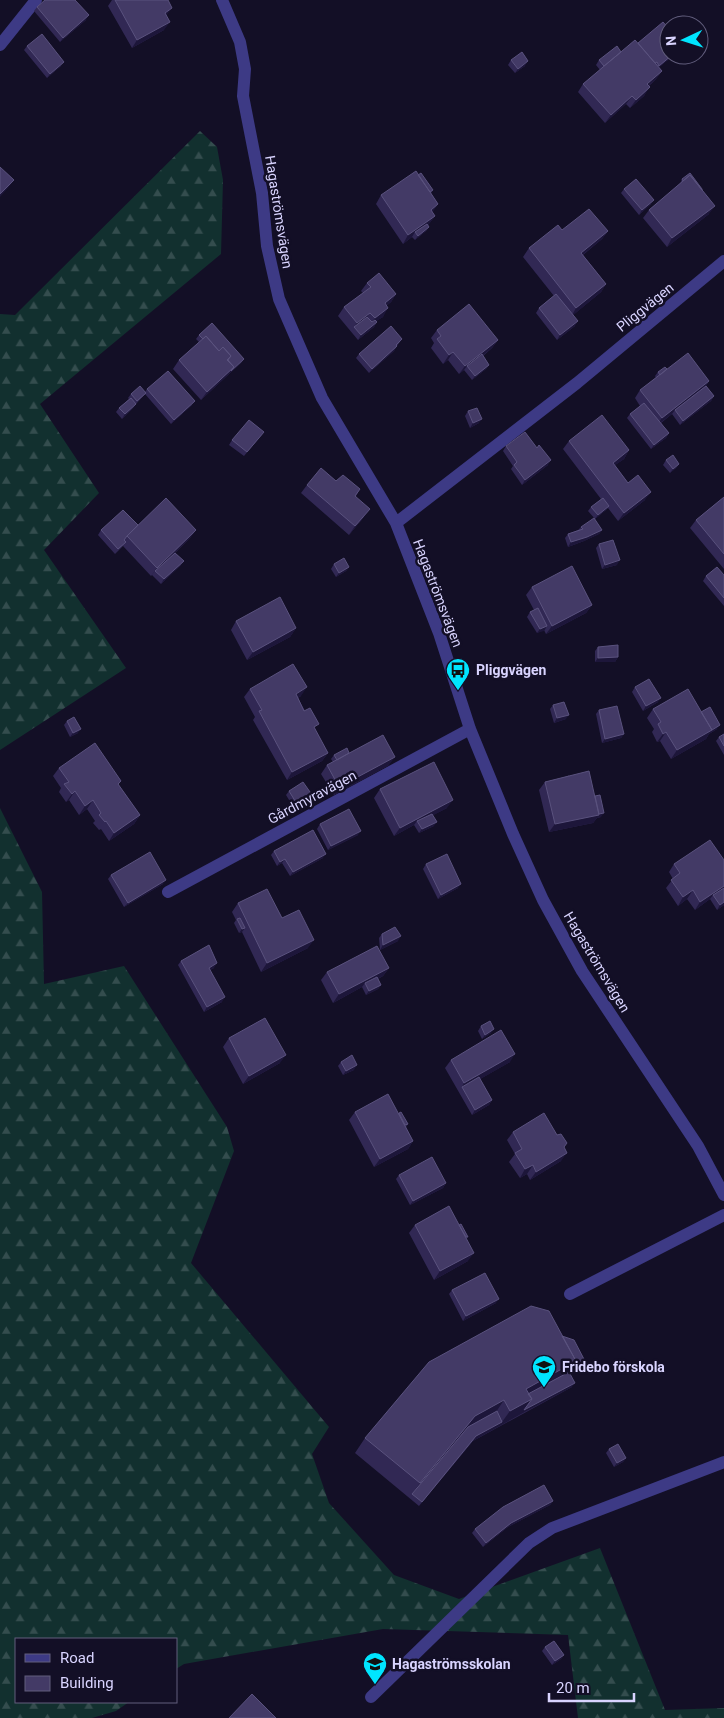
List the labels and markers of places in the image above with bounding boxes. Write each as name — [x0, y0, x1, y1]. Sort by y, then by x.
bus stop icon: Pliggvägen — [445, 657, 471, 691]
place label: Pliggvägen — [476, 662, 546, 678]
school or university icon: Fridebo förskola — [531, 1354, 557, 1388]
place label: Fridebo förskola — [562, 1359, 665, 1375]
school or university icon: Hagaströmsskolan — [362, 1651, 388, 1685]
place label: Hagaströmsskolan — [392, 1656, 511, 1672]

